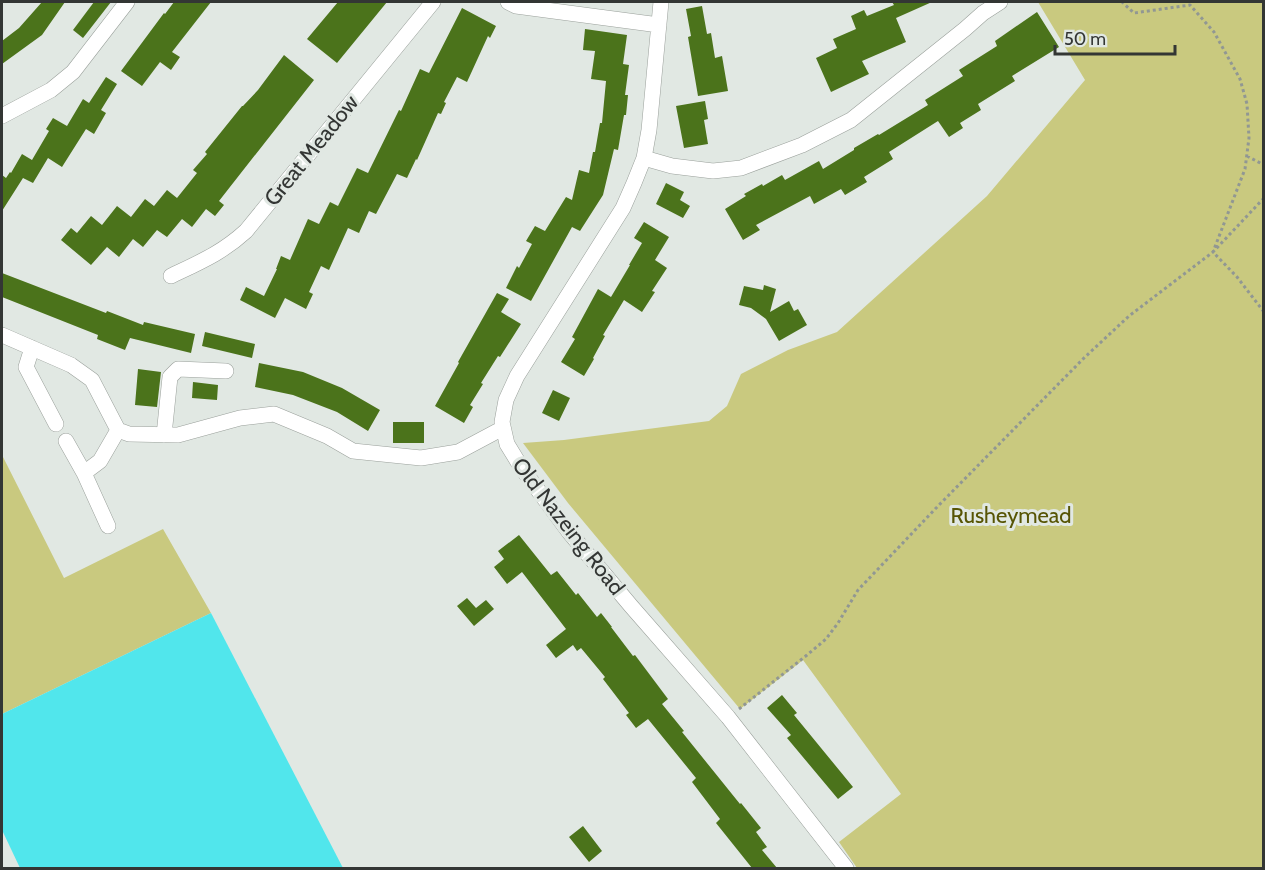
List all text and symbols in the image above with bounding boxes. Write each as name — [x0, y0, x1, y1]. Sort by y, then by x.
scale bar — [1055, 18, 1175, 56]
text: 50 m — [1064, 28, 1106, 50]
street label: Great Meadow — [258, 89, 364, 211]
street label: Old Nazeing Road — [507, 452, 631, 600]
park label: Rusheymead — [950, 502, 1072, 529]

